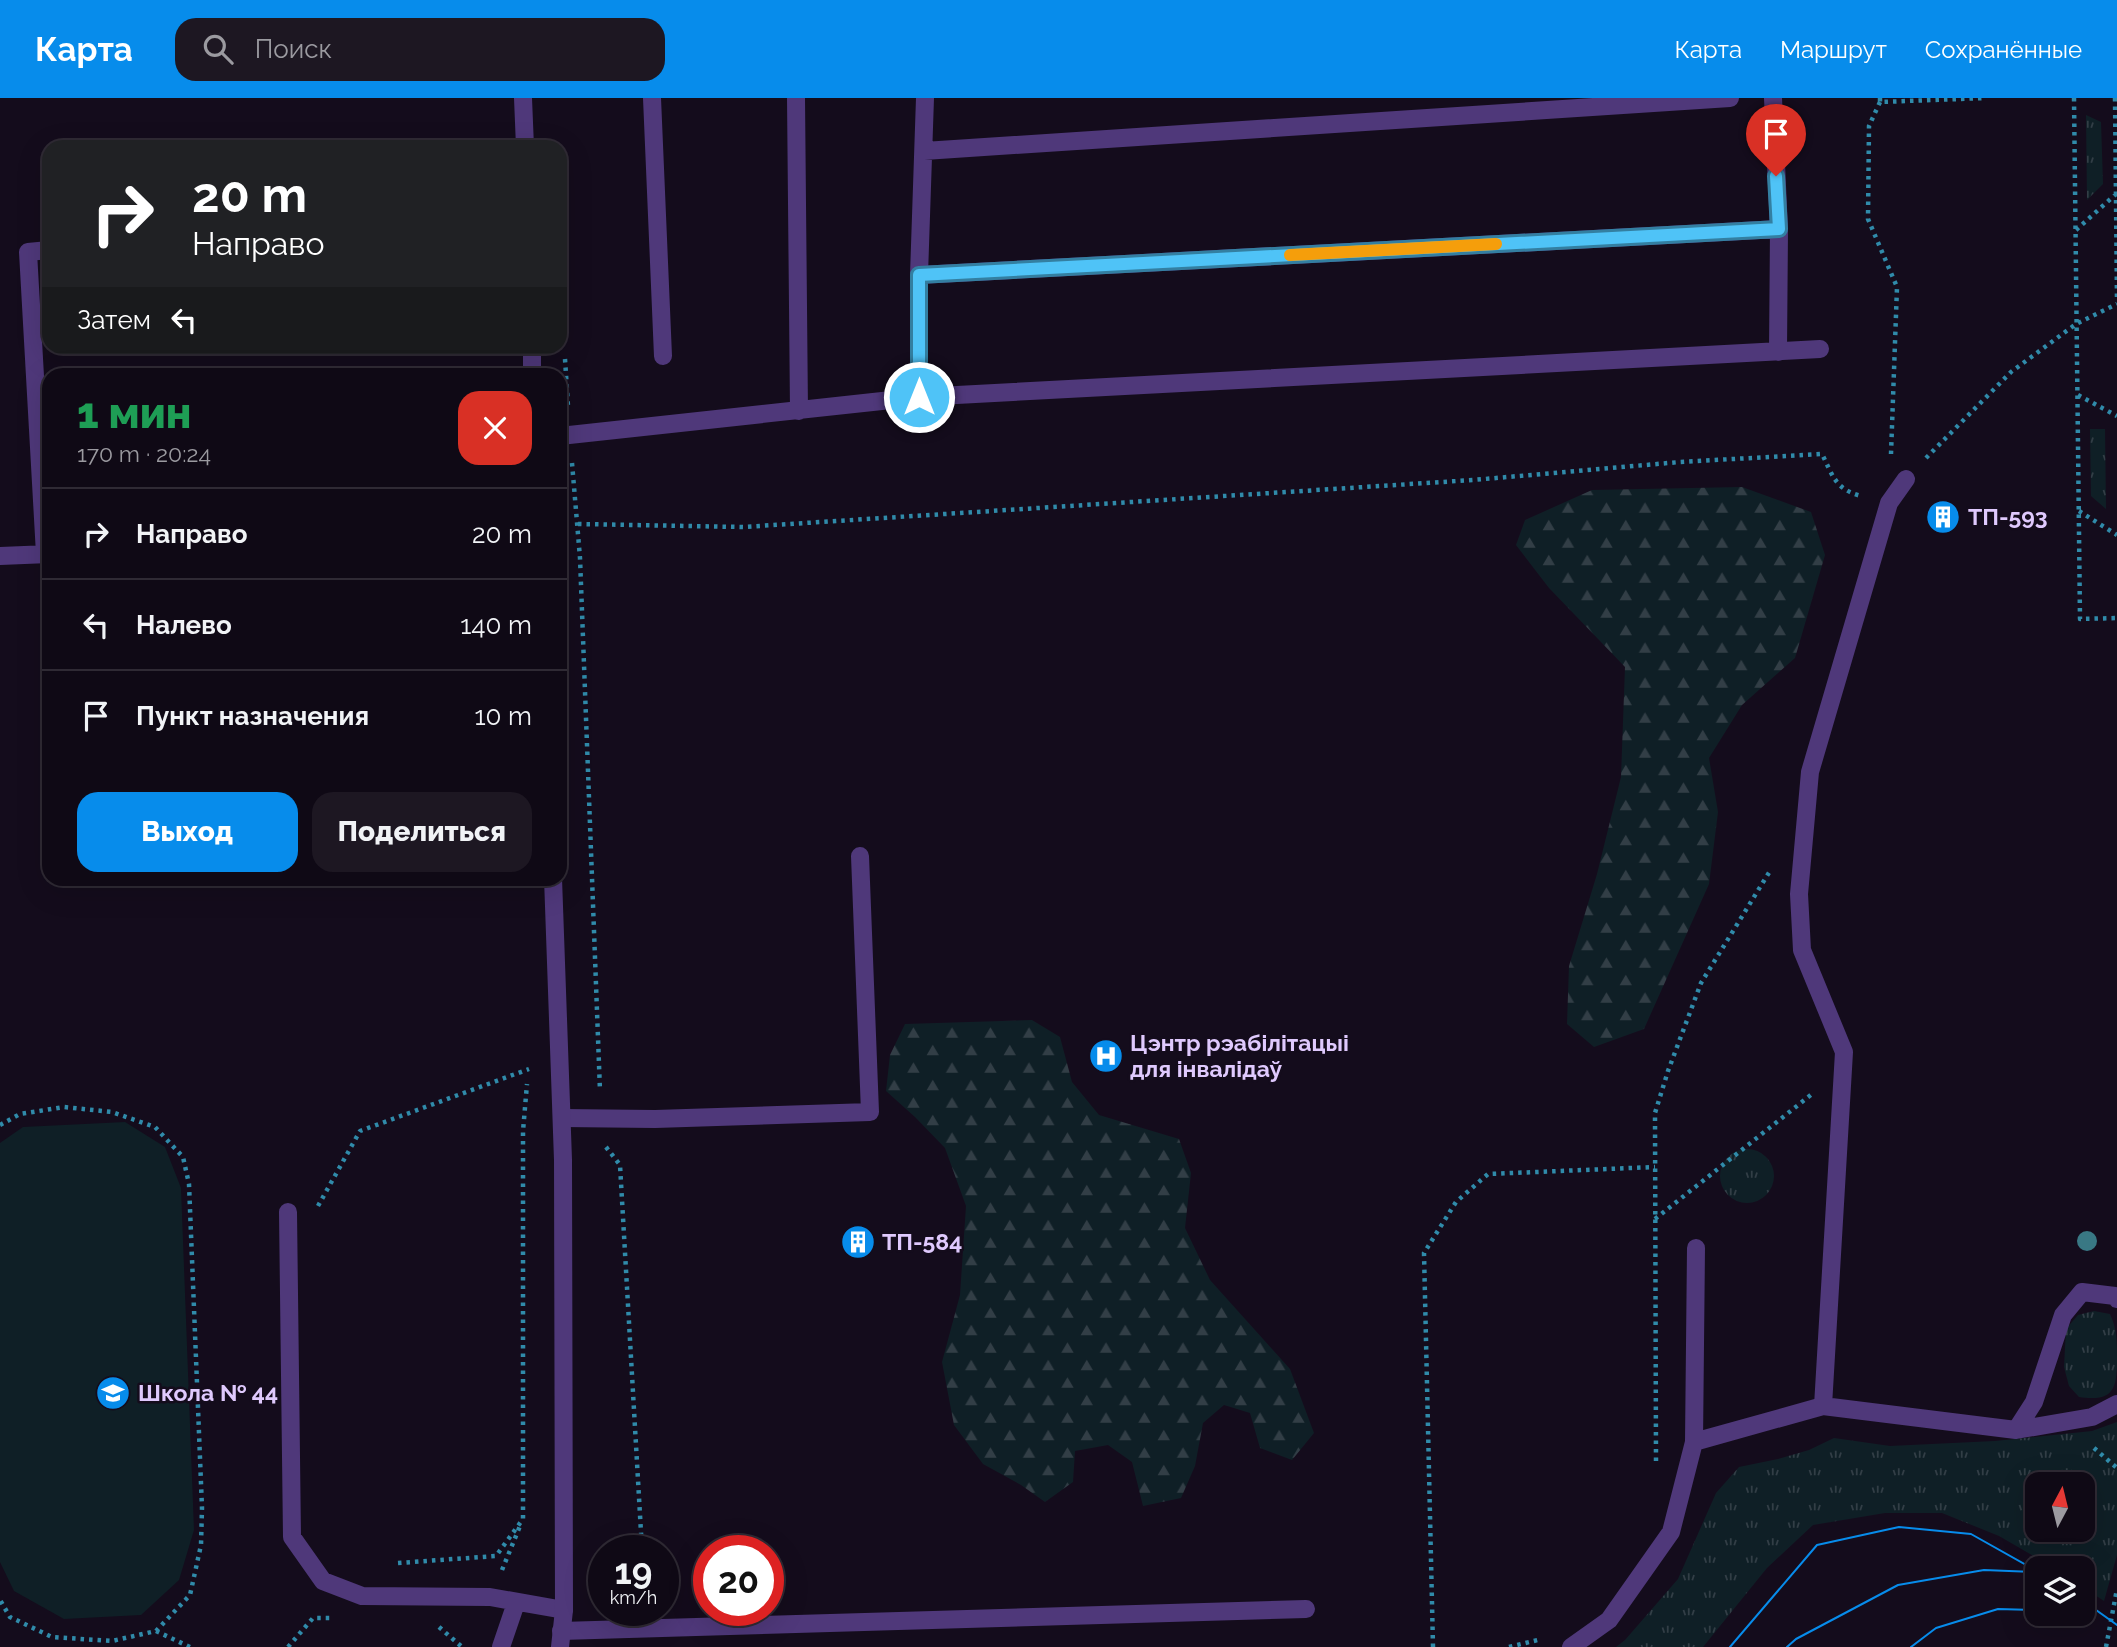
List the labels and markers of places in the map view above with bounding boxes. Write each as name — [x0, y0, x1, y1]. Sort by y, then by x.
pin — [1746, 104, 1806, 176]
building icon: ТП-593 — [1924, 498, 1962, 536]
place label: ТП-593 — [1968, 503, 2048, 530]
place label: Цэнтр рэабілітацыі для інвалідаў — [1130, 1029, 1349, 1082]
hospital icon: Цэнтр рэабілітацыі для інвалідаў — [1087, 1037, 1125, 1075]
building icon: ТП-584 — [839, 1223, 877, 1261]
place label: ТП-584 — [882, 1228, 962, 1255]
school or university icon: Школа № 44 — [94, 1374, 132, 1412]
place label: Школа № 44 — [138, 1379, 278, 1406]

